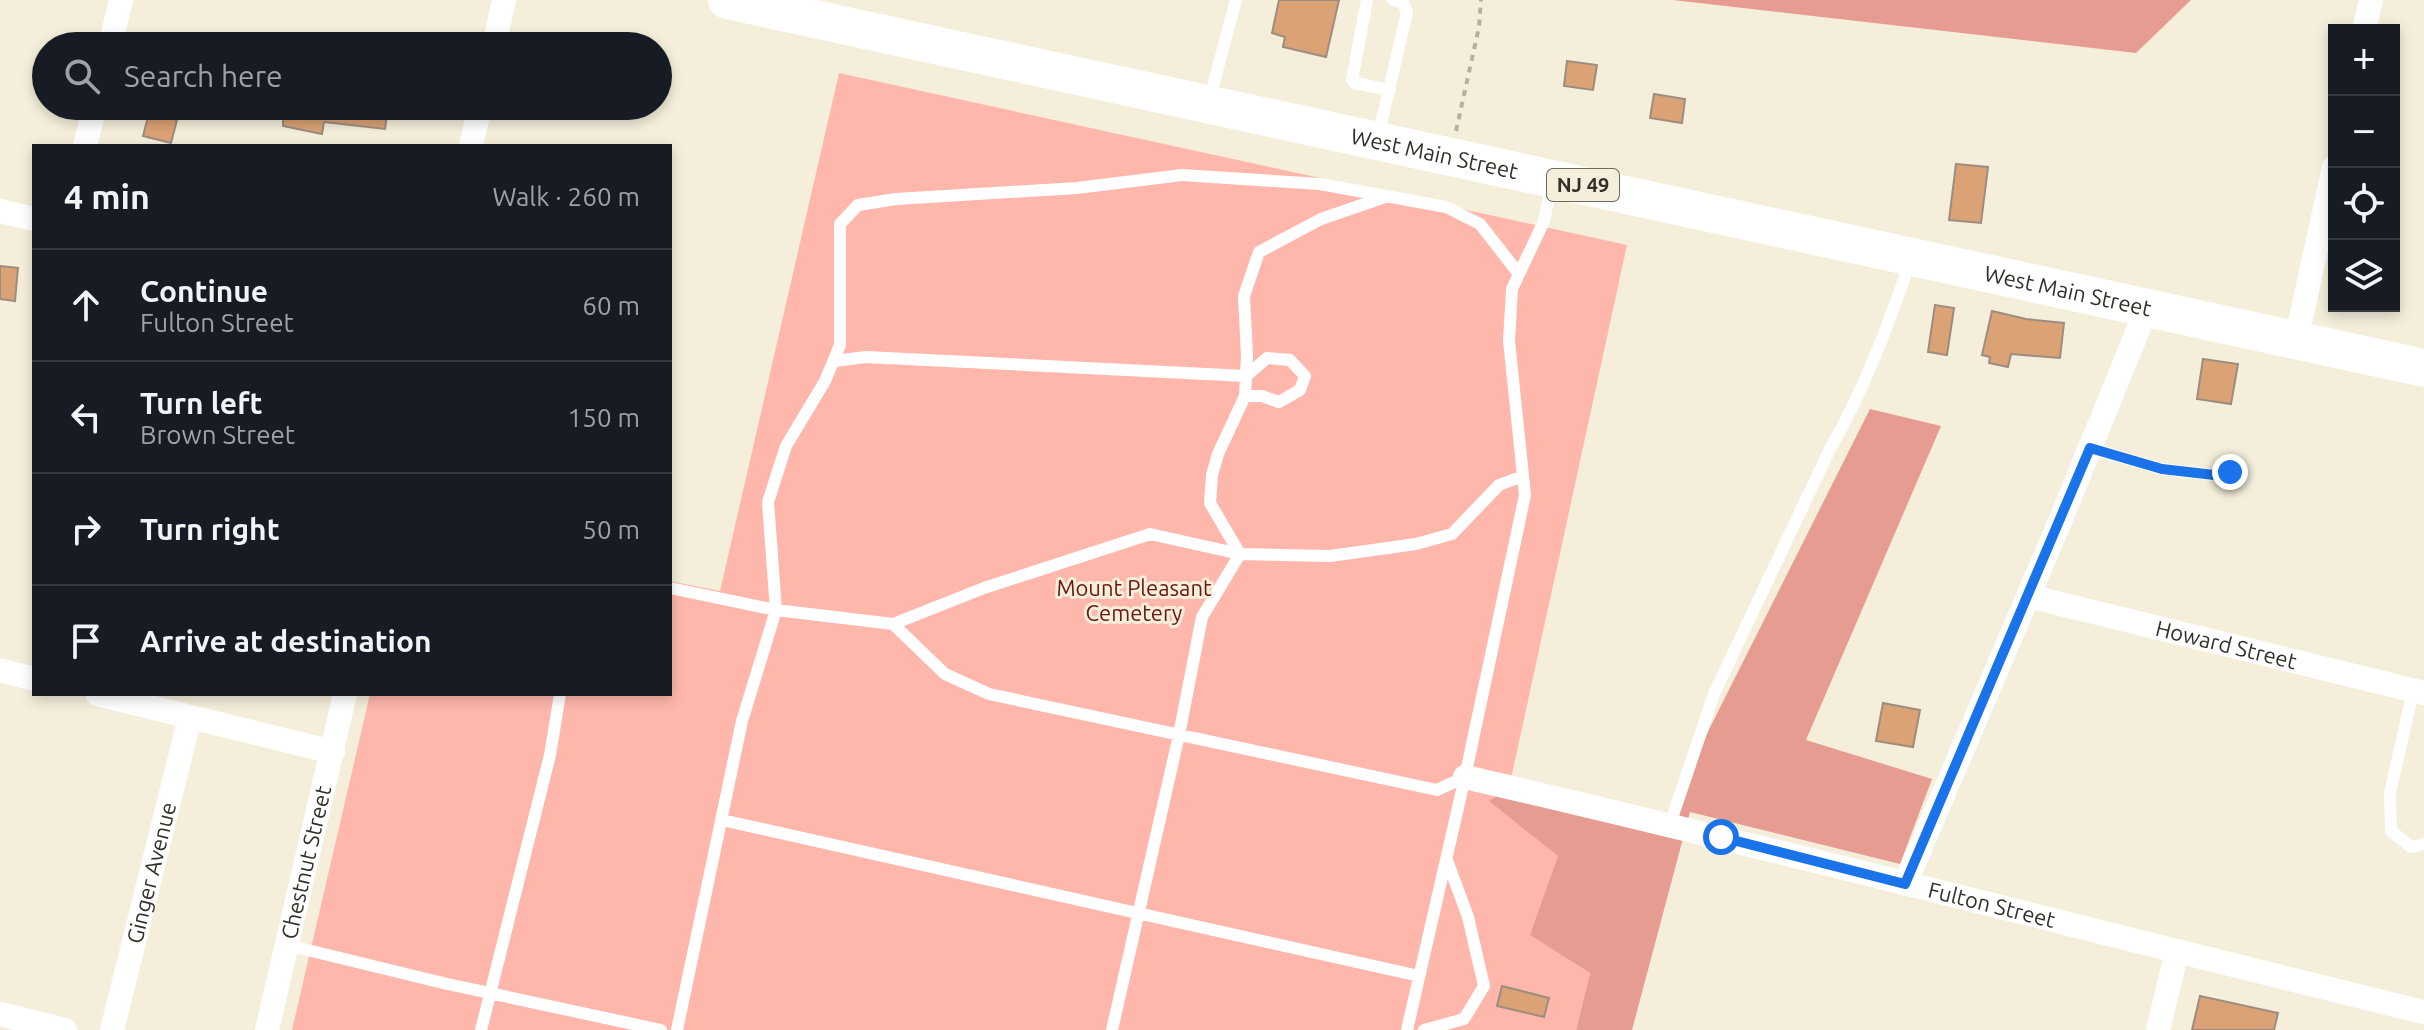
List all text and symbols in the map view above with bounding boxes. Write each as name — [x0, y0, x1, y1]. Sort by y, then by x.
map controls — [2328, 24, 2400, 312]
button: + — [2328, 24, 2400, 96]
search box — [32, 32, 672, 120]
icon: search — [60, 54, 104, 98]
text: Search here — [124, 59, 283, 93]
button: − — [2328, 96, 2400, 168]
street label: West Main Street — [1349, 123, 1521, 183]
button: locate — [2328, 168, 2400, 240]
road number: NJ 49 — [1547, 169, 1619, 201]
text: 4 min — [64, 177, 150, 215]
text: Walk · 260 m — [492, 182, 640, 211]
button: layers — [2328, 240, 2400, 312]
street label: West Main Street — [1982, 260, 2154, 321]
text: Continue — [140, 274, 268, 308]
icon: ahead — [64, 283, 108, 327]
text: 60 m — [582, 291, 640, 320]
text: Fulton Street — [140, 308, 294, 337]
text: Turn left — [140, 386, 262, 420]
icon: left — [64, 395, 108, 439]
text: 150 m — [568, 403, 640, 432]
text: Brown Street — [140, 420, 295, 449]
route end — [2212, 454, 2248, 490]
icon: right — [64, 507, 108, 551]
text: Turn right — [140, 512, 280, 546]
text: 50 m — [582, 515, 640, 544]
park label: Mount Pleasant Cemetery — [1056, 575, 1212, 625]
street label: Howard Street — [2153, 615, 2300, 673]
icon: arrive — [64, 619, 108, 663]
text: Arrive at destination — [140, 624, 432, 658]
street label: Chestnut Street — [276, 783, 335, 942]
street label: Ginger Avenue — [121, 799, 180, 946]
route start — [1703, 819, 1739, 855]
street label: Fulton Street — [1926, 876, 2058, 932]

